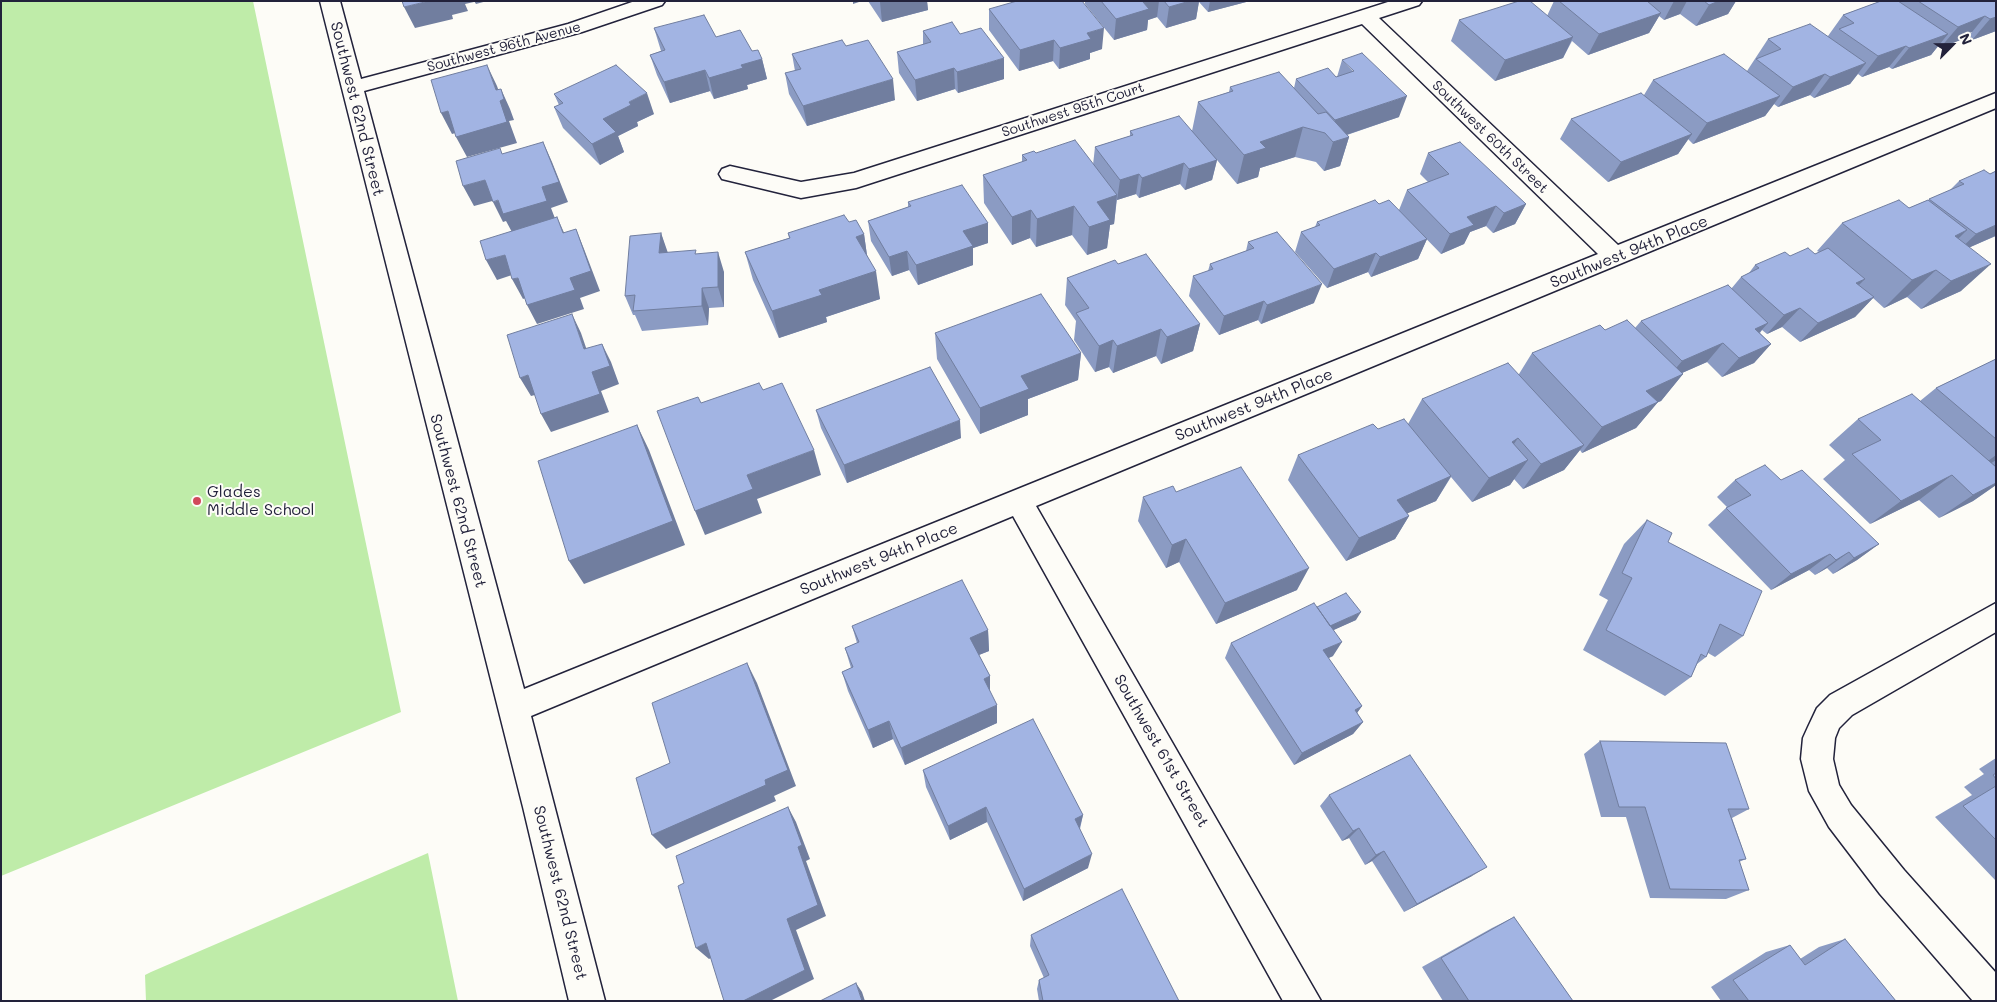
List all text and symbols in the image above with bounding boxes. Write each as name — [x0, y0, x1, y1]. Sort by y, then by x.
street label: Southwest 96th Avenue — [425, 18, 583, 76]
street label: Southwest 62nd Street — [326, 20, 388, 198]
north arrow — [1927, 20, 1977, 70]
text: N — [1955, 30, 1977, 48]
street label: Southwest 60th Street — [1428, 77, 1552, 197]
street label: Southwest 95th Court — [1000, 79, 1146, 141]
street label: Southwest 94th Place — [1547, 212, 1711, 292]
street label: Southwest 94th Place — [1172, 365, 1336, 445]
street label: Southwest 62nd Street — [426, 412, 490, 590]
place label: Glades Middle School — [207, 482, 314, 520]
marker: Glades Middle School — [191, 495, 203, 507]
street label: Southwest 94th Place — [797, 519, 961, 599]
street label: Southwest 61st Street — [1109, 671, 1213, 831]
street label: Southwest 62nd Street — [529, 804, 591, 982]

